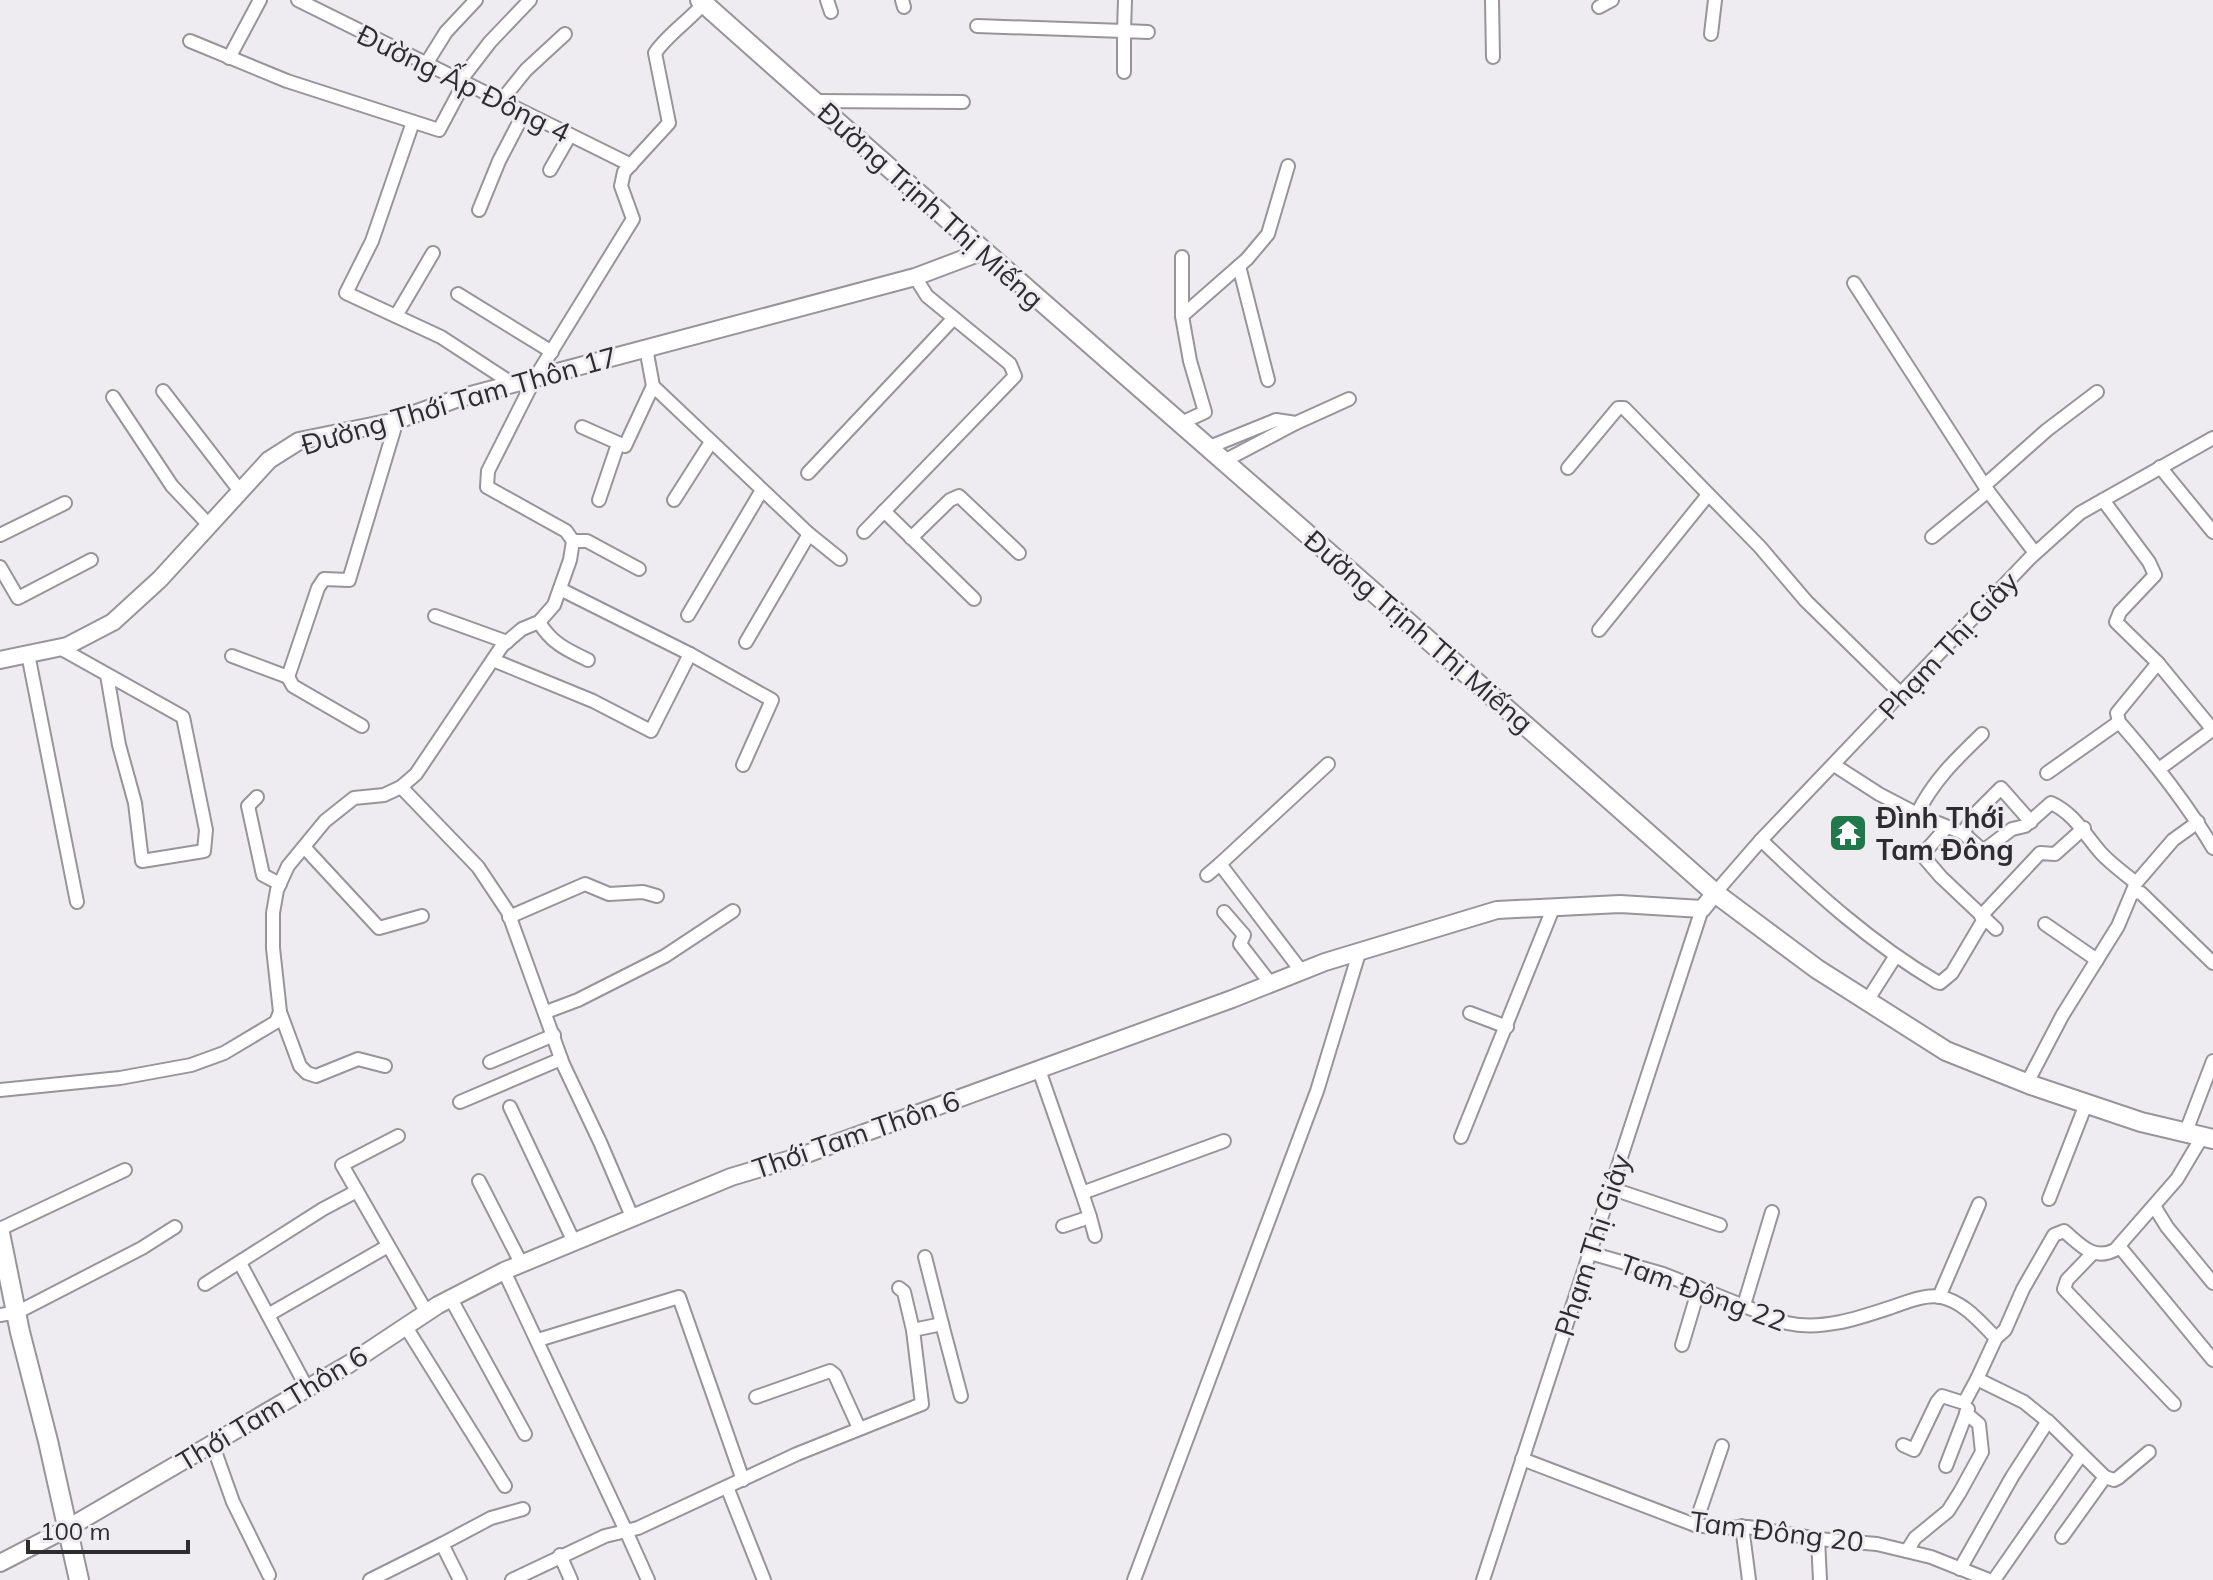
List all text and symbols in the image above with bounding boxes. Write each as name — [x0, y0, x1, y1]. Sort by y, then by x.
street label: Đường Ấp Đông 4 — [352, 16, 576, 150]
street label: Đường Trịnh Thị Miếng — [811, 94, 1051, 316]
street label: Đường Thới Tam Thôn 17 — [297, 338, 621, 462]
street label: Đường Trịnh Thị Miếng — [1297, 522, 1541, 740]
street label: Phạm Thị Giây — [1871, 564, 2025, 726]
place label: Đình Thới Tam Đông — [1875, 800, 2014, 867]
temple icon: Đình Thới Tam Đông — [1827, 812, 1869, 854]
street label: Thới Tam Thôn 6 — [748, 1082, 964, 1186]
street label: Phạm Thị Giây — [1546, 1149, 1638, 1340]
street label: Tam Đông 22 — [1615, 1246, 1791, 1338]
street label: Thới Tam Thôn 6 — [170, 1337, 374, 1479]
street label: Tam Đông 20 — [1688, 1503, 1866, 1559]
scale bar — [28, 1504, 188, 1554]
text: 100 m — [40, 1516, 111, 1546]

